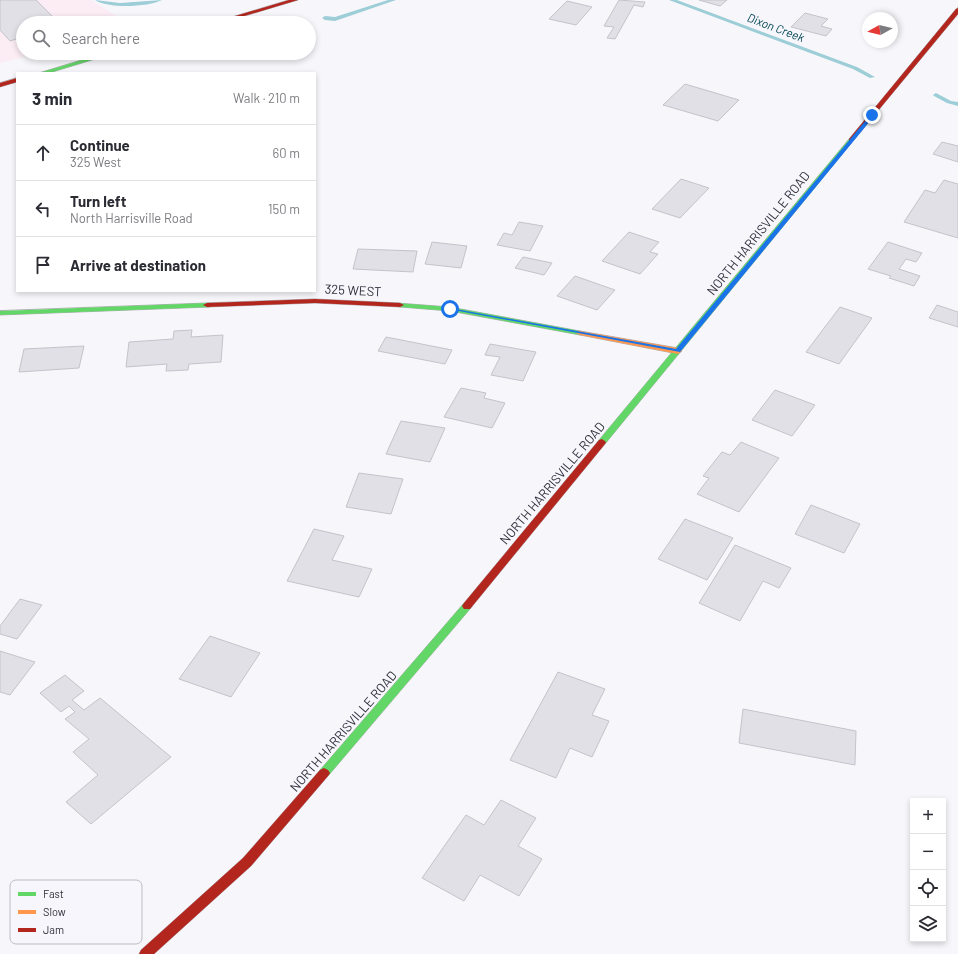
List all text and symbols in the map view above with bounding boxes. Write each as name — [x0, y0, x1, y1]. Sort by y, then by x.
water label: Dixon Creek — [746, 10, 807, 44]
north arrow — [862, 12, 898, 48]
search box — [16, 16, 316, 60]
icon: search — [30, 27, 52, 49]
text: Search here — [62, 29, 140, 47]
text: 3 min — [32, 88, 72, 108]
text: Walk · 210 m — [233, 90, 300, 106]
route end — [863, 106, 881, 124]
text: Continue — [70, 136, 130, 154]
icon: ahead — [32, 142, 54, 164]
text: 60 m — [273, 145, 300, 161]
text: 325 West — [70, 154, 122, 170]
street label: NORTH HARRISVILLE ROAD — [703, 168, 813, 298]
text: Turn left — [70, 192, 126, 210]
icon: left — [32, 198, 54, 220]
text: 150 m — [268, 201, 300, 217]
text: North Harrisville Road — [70, 210, 193, 226]
icon: arrive — [32, 254, 54, 276]
text: Arrive at destination — [70, 256, 206, 274]
street label: 325 WEST — [324, 281, 382, 299]
route start — [441, 300, 459, 318]
street label: NORTH HARRISVILLE ROAD — [496, 419, 608, 547]
street label: NORTH HARRISVILLE ROAD — [286, 667, 400, 795]
map controls — [910, 798, 946, 942]
button: + — [910, 798, 946, 834]
button: − — [910, 834, 946, 870]
button: locate — [910, 870, 946, 906]
legend — [10, 880, 142, 944]
text: Fast — [43, 887, 64, 900]
text: Slow — [43, 905, 66, 918]
button: layers — [910, 906, 946, 942]
text: Jam — [43, 923, 64, 936]

